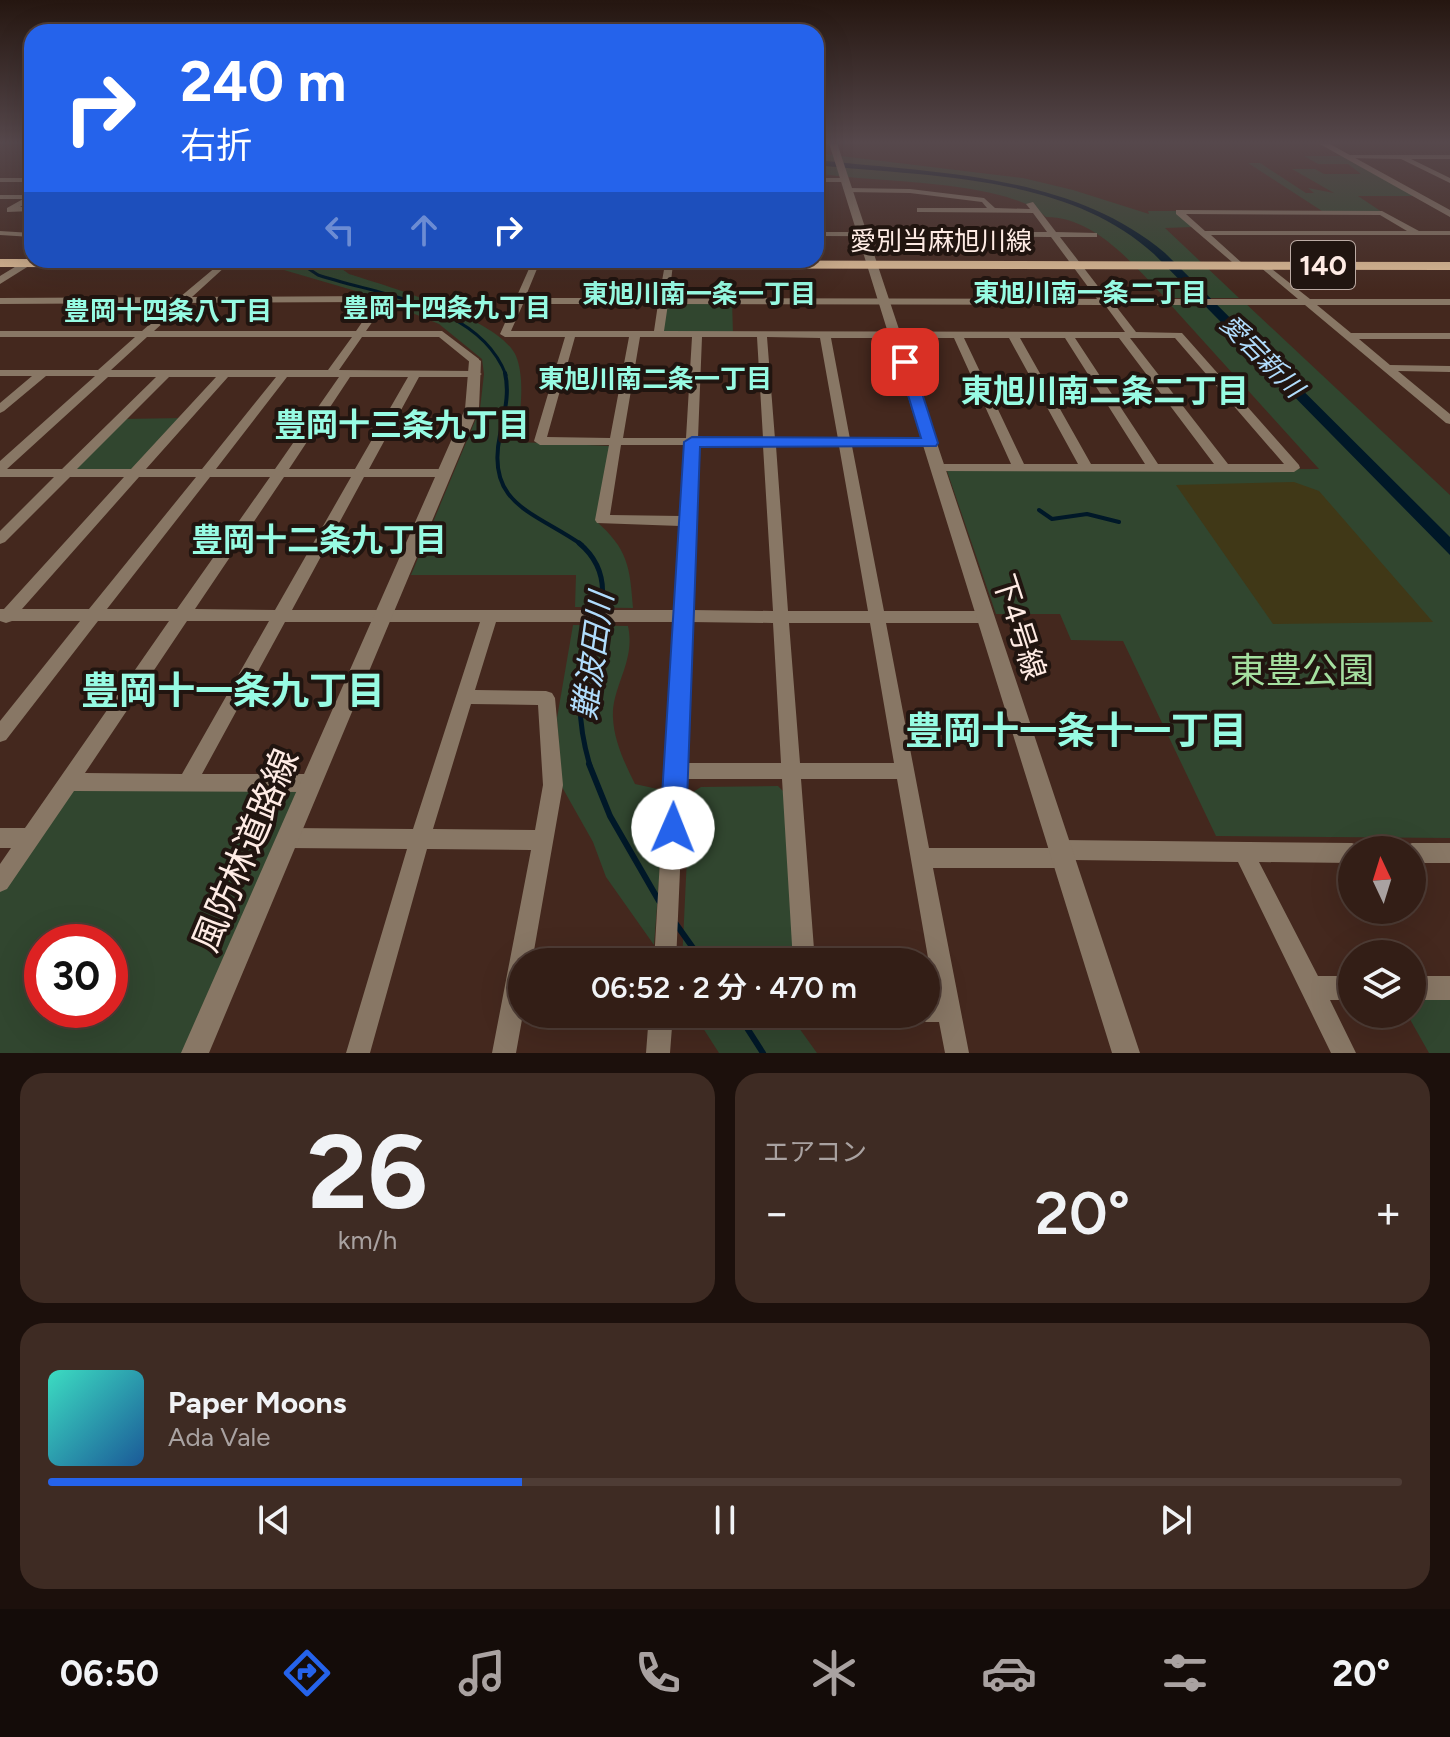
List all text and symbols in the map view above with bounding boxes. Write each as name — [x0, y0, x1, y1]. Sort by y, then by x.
text: 240 m — [180, 48, 346, 115]
icon: right — [48, 56, 152, 160]
text: 右折 — [180, 124, 252, 167]
icon: left — [318, 208, 362, 252]
icon: ahead — [402, 208, 446, 252]
icon: right — [486, 208, 530, 252]
street label: 愛別当麻旭川線 — [850, 225, 1032, 257]
road number: 140 — [1291, 241, 1355, 289]
district label: 東旭川南一条二丁目 — [973, 277, 1207, 309]
district label: 東旭川南一条一丁目 — [582, 278, 816, 310]
district label: 豊岡十四条九丁目 — [343, 292, 551, 324]
district label: 豊岡十四条八丁目 — [64, 295, 272, 327]
water label: 愛宕新川 — [1214, 308, 1312, 406]
pin — [871, 328, 939, 396]
icon: arrive — [883, 340, 927, 384]
district label: 東旭川南二条一丁目 — [538, 363, 772, 395]
district label: 東旭川南二条二丁目 — [961, 372, 1249, 410]
district label: 豊岡十三条九丁目 — [274, 406, 530, 444]
district label: 豊岡十二条九丁目 — [191, 521, 447, 559]
street label: 下4号線 — [985, 569, 1054, 684]
water label: 難波田川 — [565, 587, 621, 722]
park label: 東豊公園 — [1230, 649, 1374, 692]
district label: 豊岡十一条九丁目 — [81, 668, 385, 714]
district label: 豊岡十一条十一丁目 — [905, 708, 1247, 754]
street label: 風防林道路線 — [183, 742, 307, 958]
position arrow — [631, 786, 715, 870]
north arrow — [1338, 836, 1426, 924]
map controls — [1338, 836, 1426, 1028]
speed limit sign: 30 — [24, 924, 128, 1028]
button: layers — [1338, 940, 1426, 1028]
text: 06:52 · 2 分 · 470 m — [591, 969, 857, 1006]
text: 26 — [307, 1109, 428, 1234]
text: エアコン — [763, 1136, 867, 1168]
text: 20° — [1035, 1177, 1130, 1249]
text: − — [763, 1186, 790, 1239]
text: + — [1375, 1186, 1402, 1239]
text: km/h — [338, 1224, 397, 1256]
text: Paper Moons — [168, 1384, 347, 1421]
text: Ada Vale — [168, 1421, 271, 1453]
icon: previous — [252, 1498, 296, 1542]
icon: pause — [703, 1498, 747, 1542]
icon: next — [1154, 1498, 1198, 1542]
icon: directions — [279, 1645, 335, 1701]
icon: music — [454, 1645, 510, 1701]
icon: phone — [630, 1645, 686, 1701]
icon: climate — [806, 1645, 862, 1701]
icon: car — [981, 1645, 1037, 1701]
icon: filters — [1157, 1645, 1213, 1701]
text: 06:50 — [60, 1652, 159, 1695]
text: 20° — [1332, 1652, 1390, 1695]

